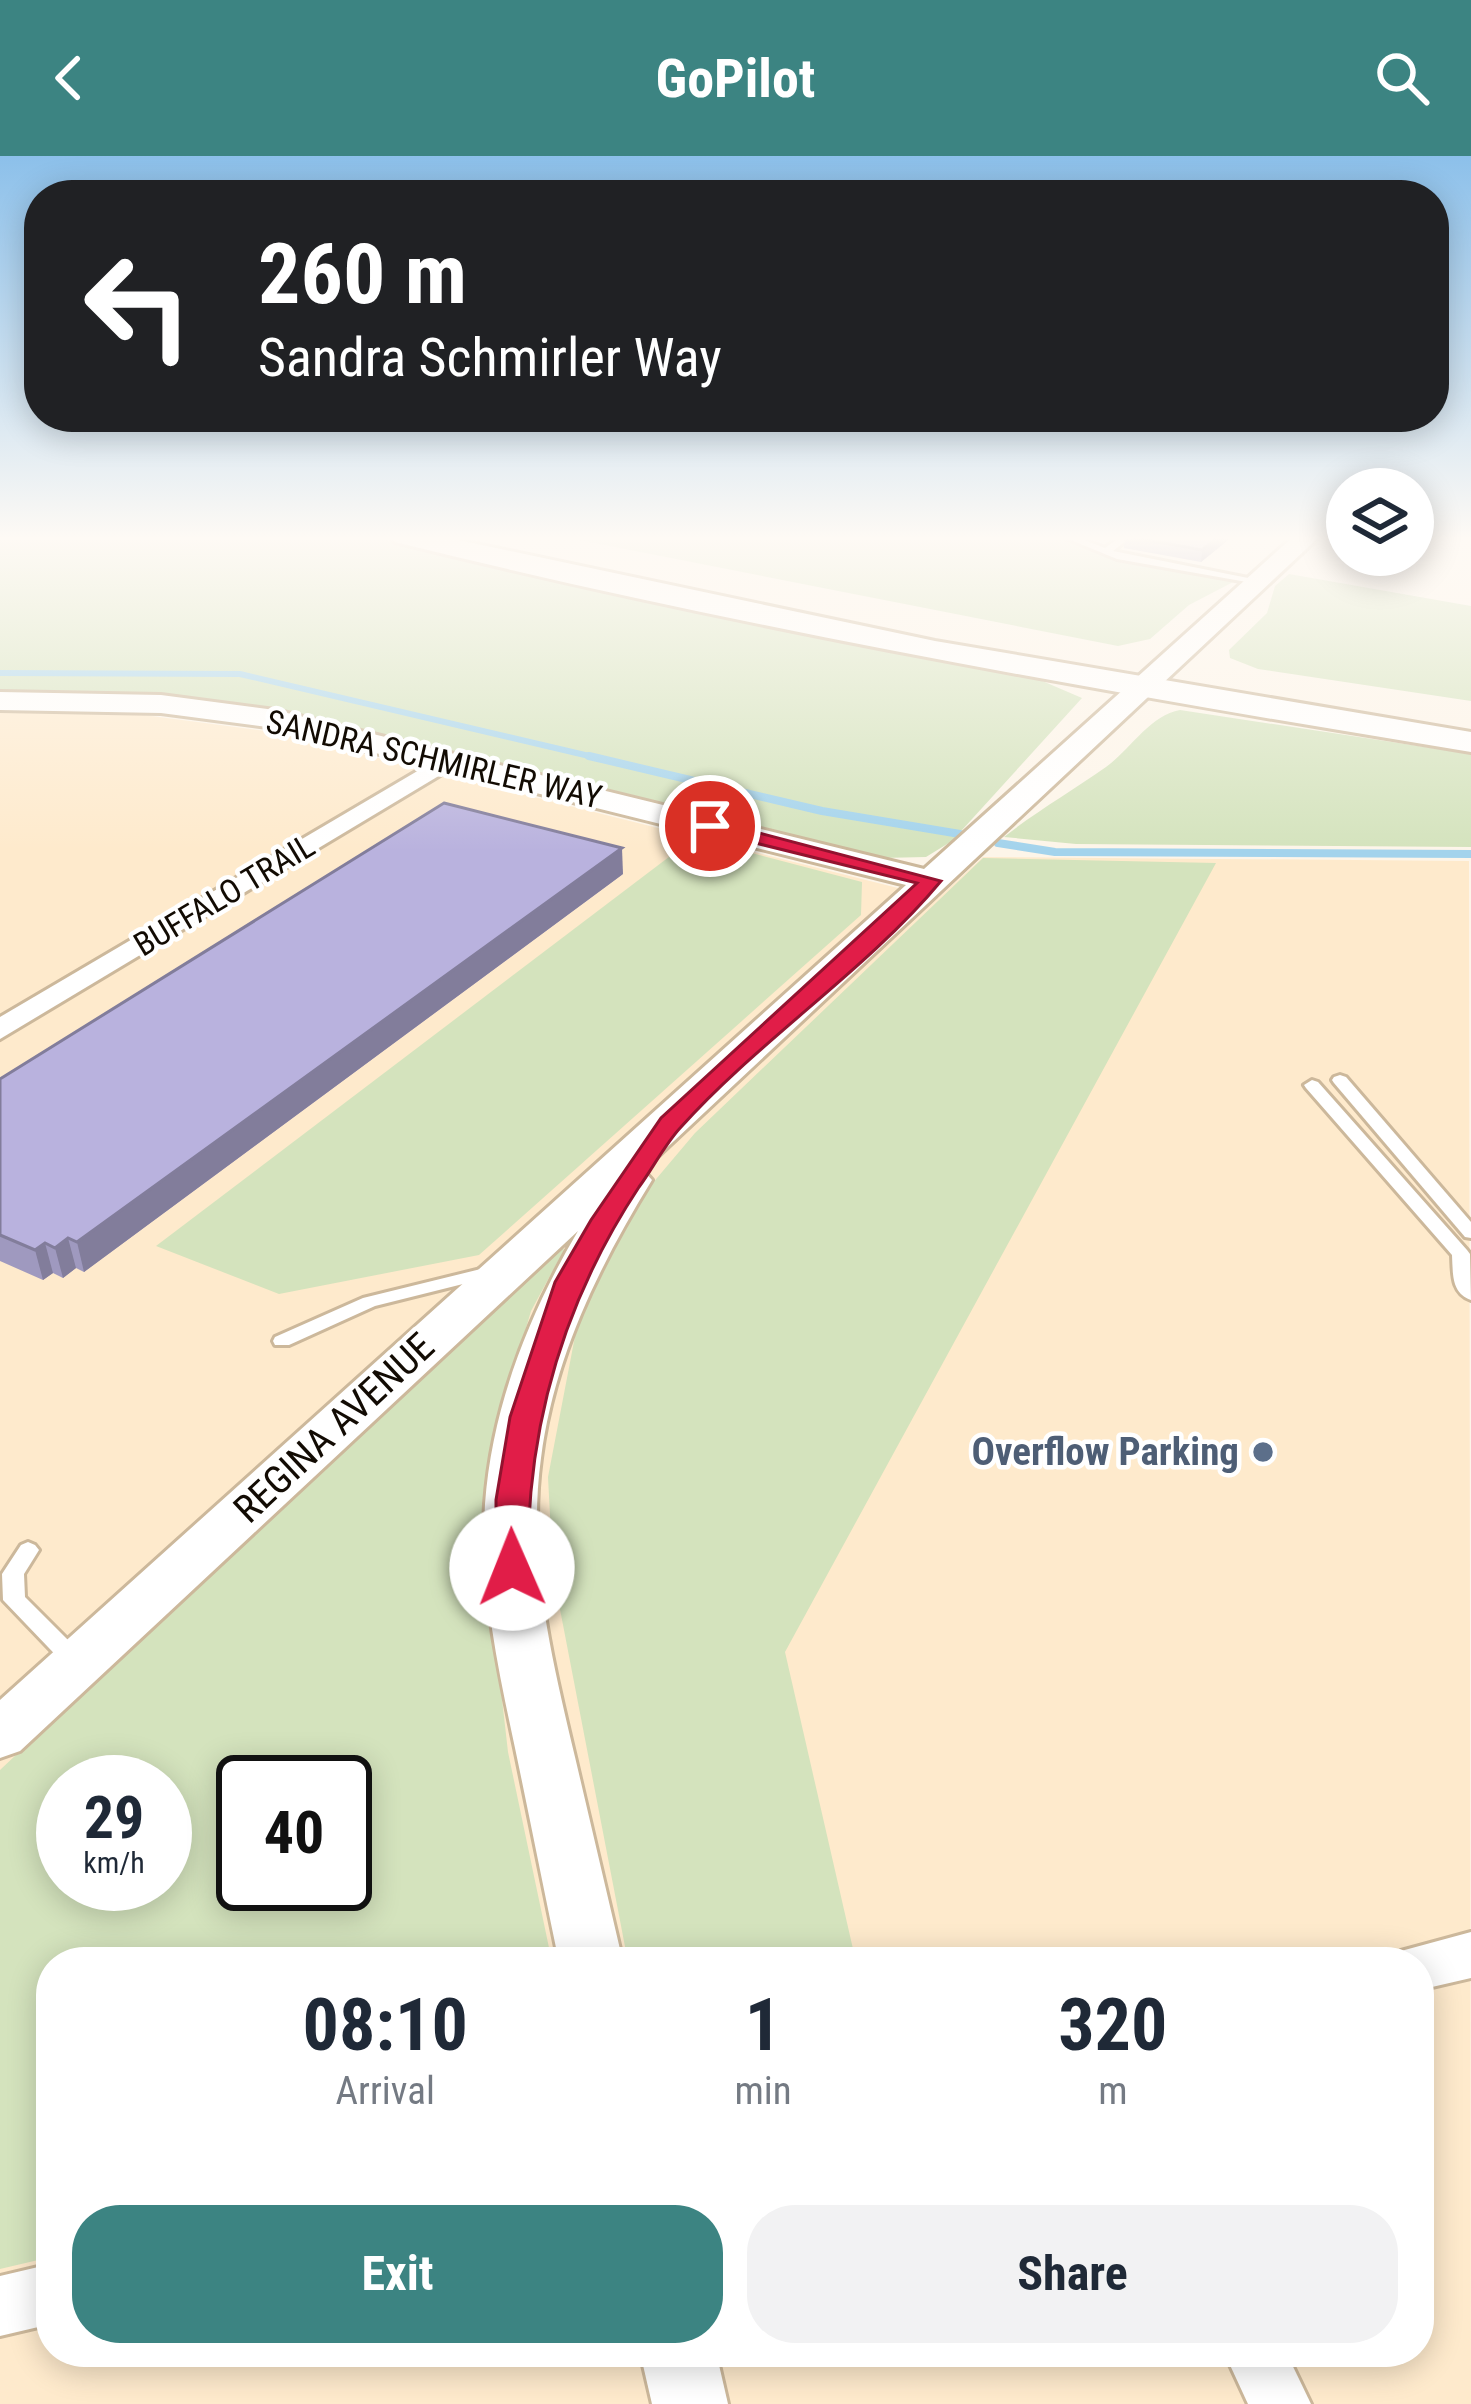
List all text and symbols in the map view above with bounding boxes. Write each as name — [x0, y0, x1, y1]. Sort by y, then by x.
icon: back — [36, 45, 102, 111]
icon: search — [1369, 45, 1435, 111]
text: GoPilot — [656, 47, 815, 110]
text: 260 m — [258, 225, 467, 324]
icon: left — [60, 228, 216, 384]
text: Sandra Schmirler Way — [258, 326, 722, 389]
map controls — [1326, 468, 1434, 576]
button: layers — [1326, 468, 1434, 576]
street label: SANDRA SCHMIRLER WAY — [263, 701, 605, 817]
pin — [659, 775, 761, 877]
icon: arrive — [677, 793, 743, 859]
street label: BUFFALO TRAIL — [127, 826, 321, 964]
street label: REGINA AVENUE — [225, 1324, 443, 1532]
place label: Overflow Parking — [972, 1429, 1239, 1475]
marker: Overflow Parking — [1250, 1439, 1276, 1465]
position arrow — [449, 1505, 575, 1631]
speed limit sign: 40 — [216, 1755, 372, 1911]
text: 29 — [84, 1782, 144, 1853]
text: km/h — [83, 1845, 145, 1880]
text: 08:10 — [303, 1983, 468, 2068]
text: 1 — [745, 1983, 781, 2068]
text: 320 — [1058, 1983, 1167, 2068]
text: Arrival — [336, 2068, 435, 2114]
text: min — [734, 2068, 792, 2114]
text: m — [1098, 2068, 1128, 2114]
button: Exit — [72, 2205, 723, 2343]
button: Share — [747, 2205, 1398, 2343]

